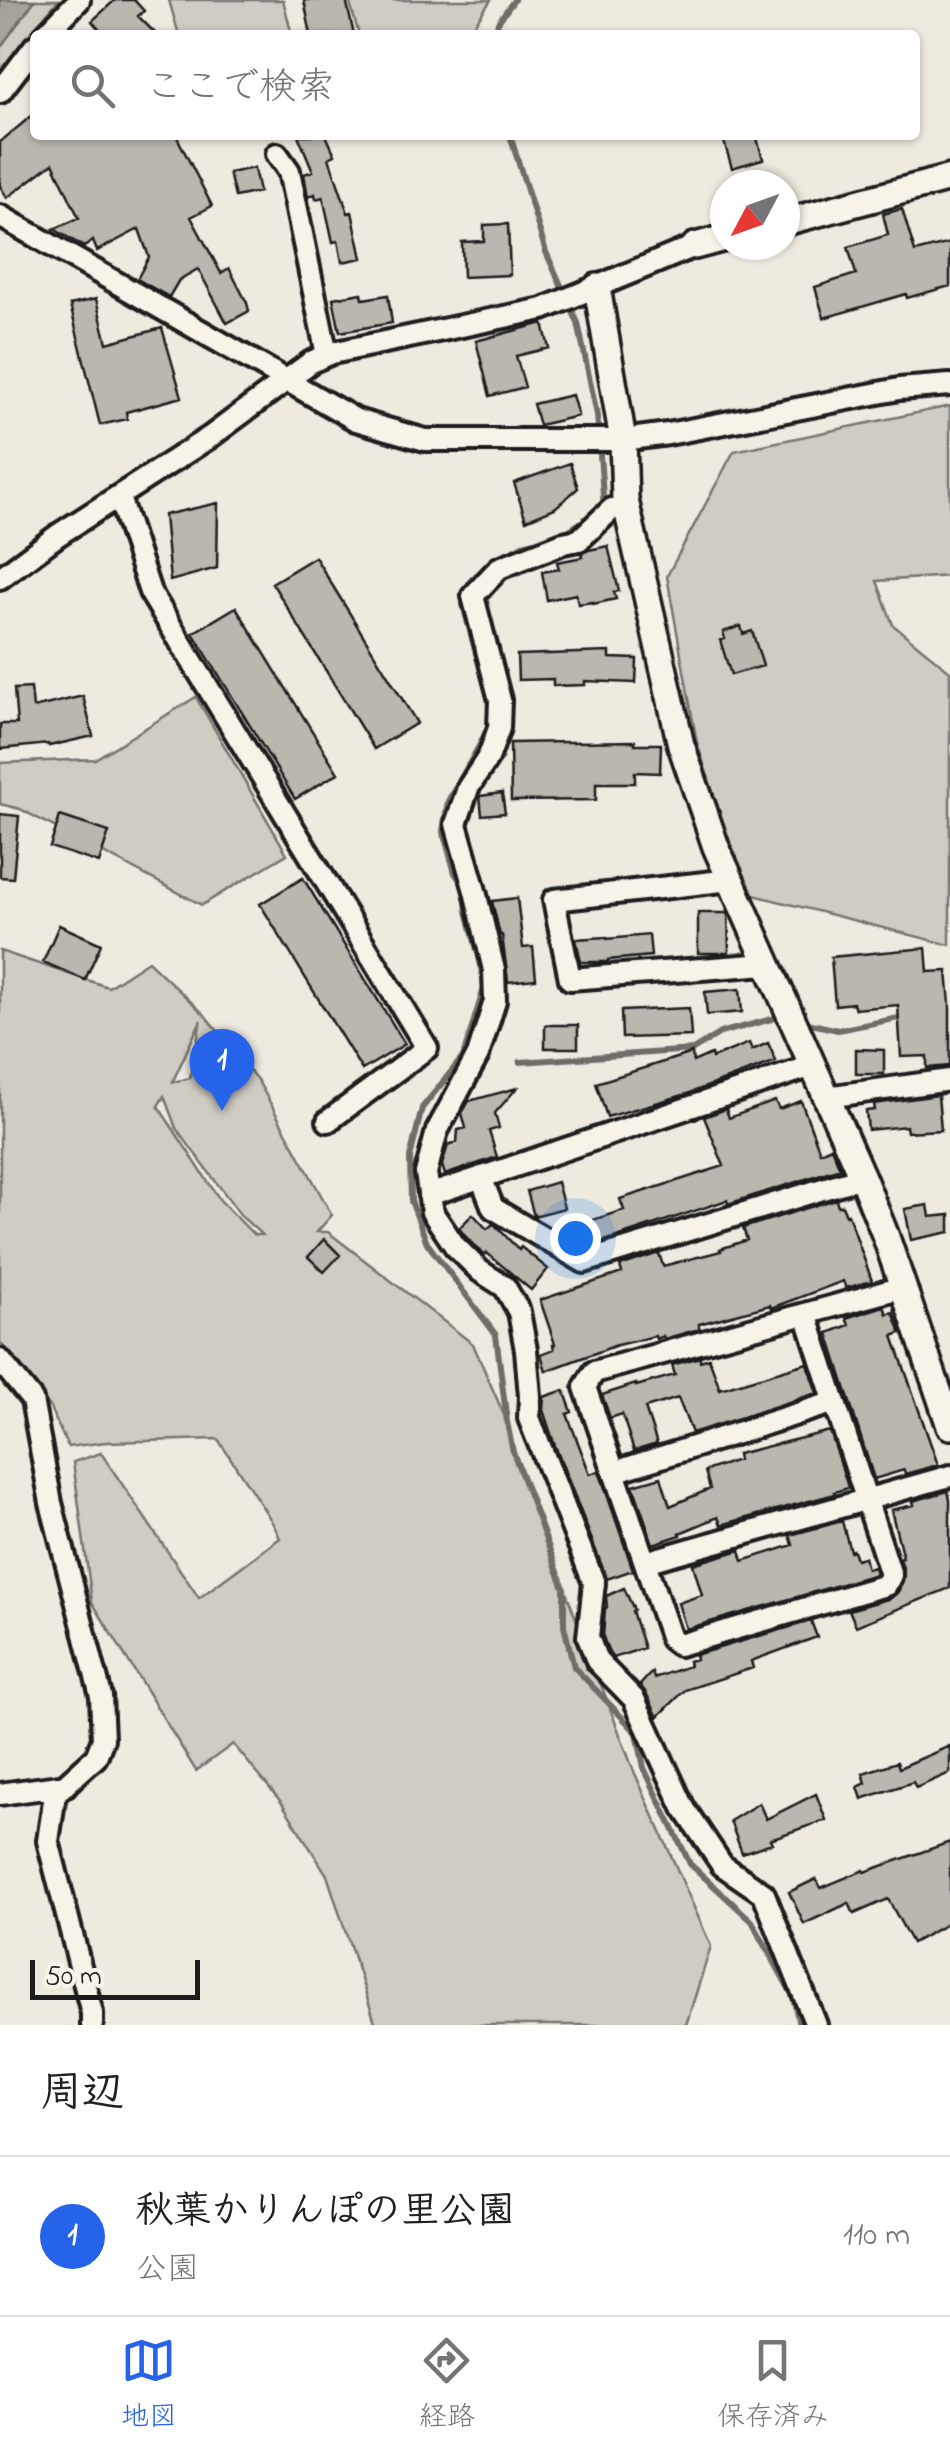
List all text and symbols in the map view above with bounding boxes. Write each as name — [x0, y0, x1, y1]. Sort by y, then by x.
search box — [30, 30, 920, 140]
icon: search — [65, 58, 120, 113]
text: ここで検索 — [145, 61, 335, 117]
north arrow — [710, 170, 800, 260]
pin: 1 — [190, 1028, 254, 1111]
your location — [550, 1213, 601, 1264]
scale bar — [30, 1955, 200, 2000]
text: 50 m — [45, 1957, 102, 1998]
text: 周辺 — [40, 2064, 124, 2125]
text: 秋葉かりんぽの里公園 — [135, 2185, 515, 2241]
text: 1 — [67, 2213, 78, 2260]
text: 110 m — [843, 2213, 910, 2260]
text: 公園 — [135, 2247, 199, 2294]
tab: 地図 — [121, 2333, 177, 2439]
tab: 経路 — [419, 2333, 475, 2439]
tab: 保存済み — [717, 2333, 829, 2439]

